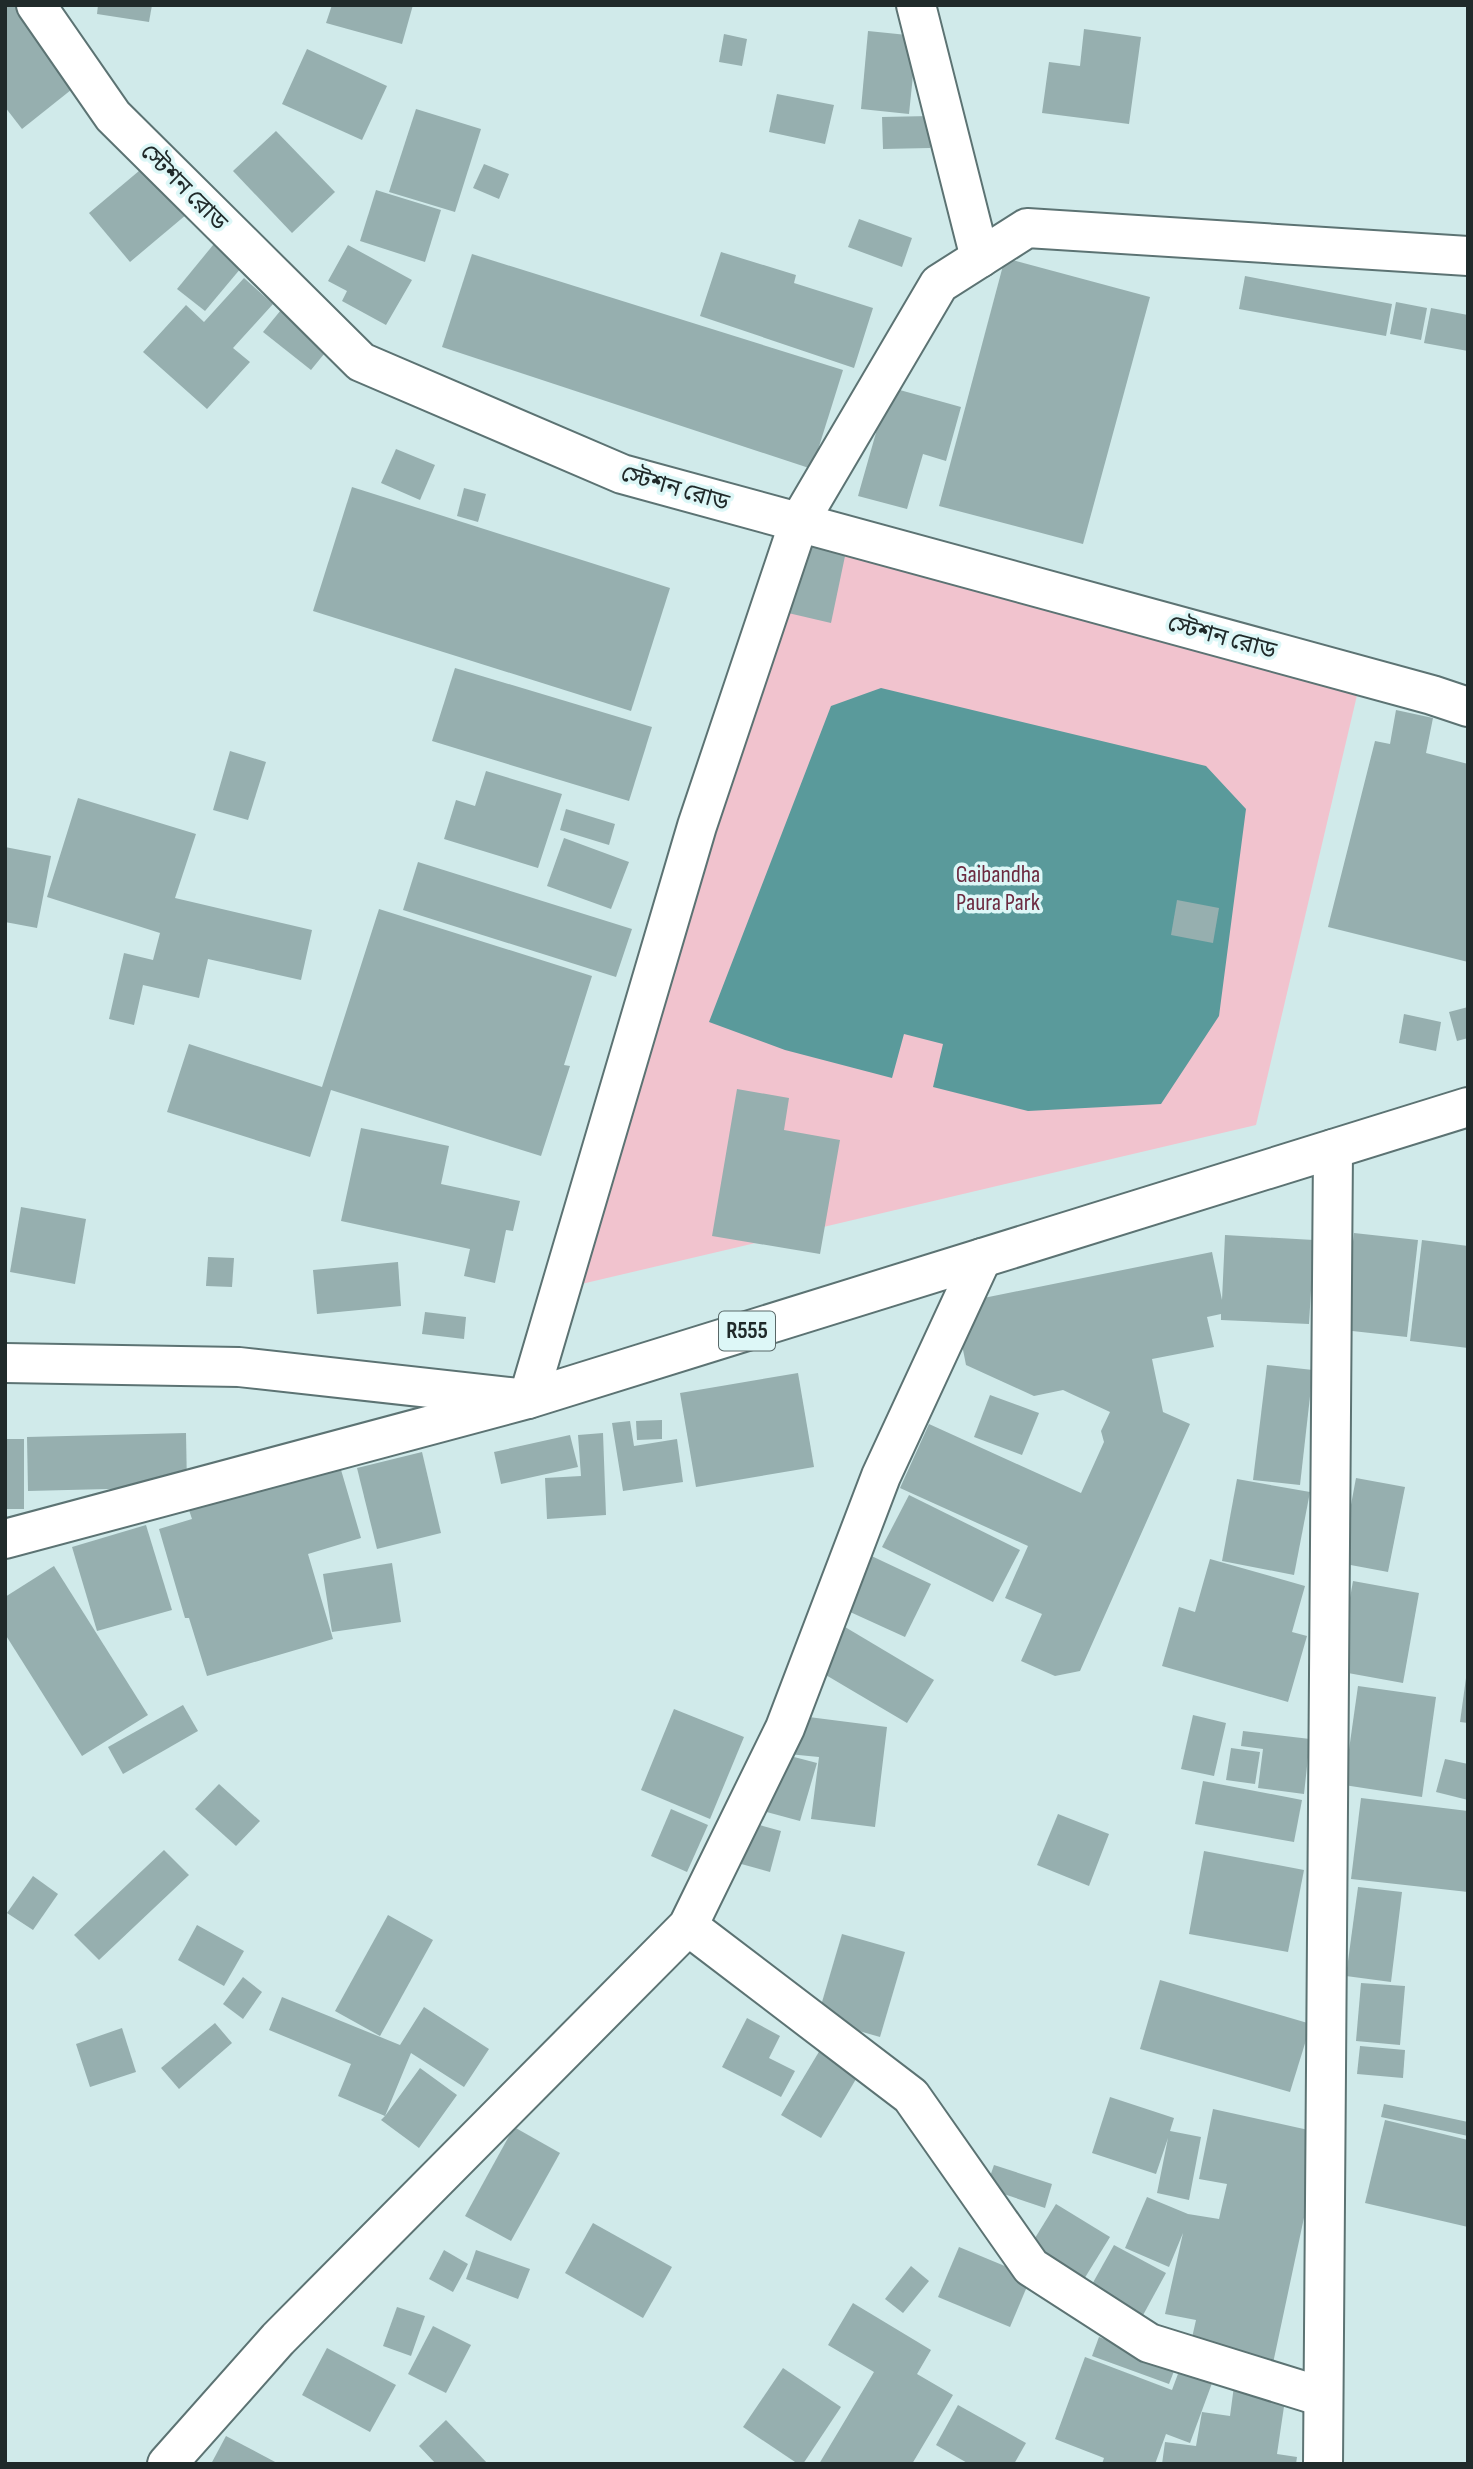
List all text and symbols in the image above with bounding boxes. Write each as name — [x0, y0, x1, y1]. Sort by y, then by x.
street label: স্টেশন রোড — [134, 137, 234, 237]
street label: স্টেশন রোড — [617, 459, 733, 518]
street label: স্টেশন রোড — [1164, 609, 1280, 666]
park label: Gaibandha Paura Park — [956, 860, 1040, 917]
road number: R555 — [719, 1312, 775, 1350]

